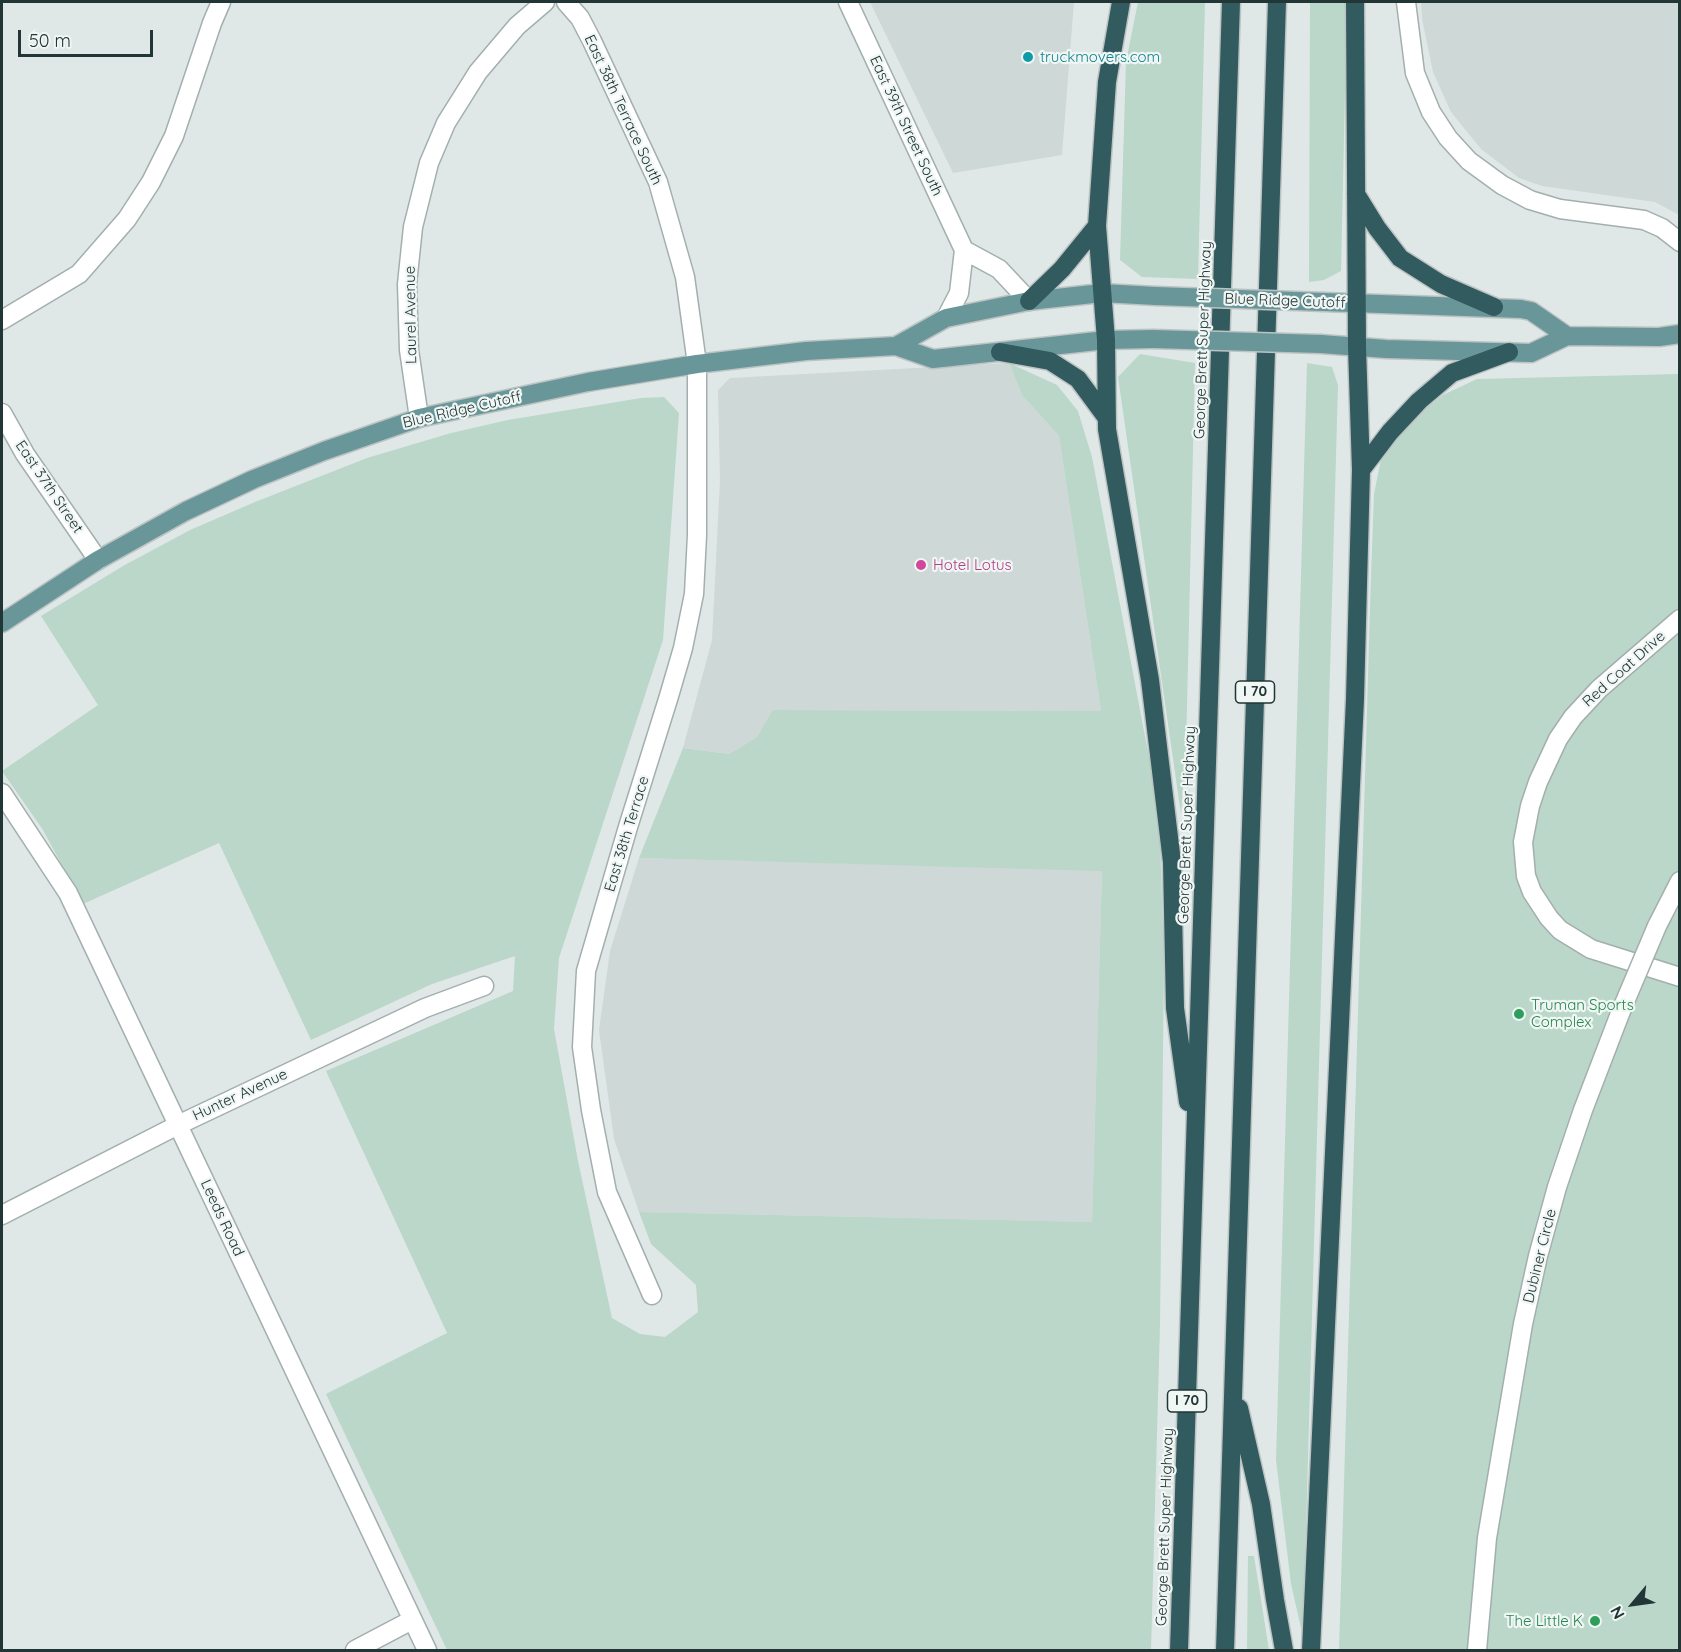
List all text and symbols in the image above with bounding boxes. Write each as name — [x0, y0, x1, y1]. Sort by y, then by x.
scale bar — [21, 18, 156, 56]
text: 50 m — [29, 29, 71, 52]
street label: East 38th Terrace South — [580, 32, 666, 188]
place label: truckmovers.com — [1040, 48, 1160, 66]
marker: truckmovers.com — [1021, 50, 1035, 64]
street label: East 39th Street South — [866, 53, 946, 199]
street label: George Brett Super Highway — [1191, 241, 1215, 439]
street label: Laurel Avenue — [401, 266, 421, 364]
street label: Blue Ridge Cutoff — [1224, 290, 1346, 312]
street label: Blue Ridge Cutoff — [401, 388, 523, 432]
street label: East 37th Street — [11, 437, 87, 537]
place label: Hotel Lotus — [933, 556, 1012, 574]
marker: Hotel Lotus — [914, 558, 928, 572]
street label: Red Coat Drive — [1579, 627, 1669, 711]
road number: I 70 — [1236, 681, 1274, 703]
street label: George Brett Super Highway — [1175, 726, 1199, 924]
street label: East 38th Terrace — [601, 774, 653, 894]
place label: Truman Sports Complex — [1531, 996, 1634, 1031]
marker: Truman Sports Complex — [1512, 1007, 1526, 1021]
street label: Hunter Avenue — [190, 1065, 290, 1125]
street label: Leeds Road — [196, 1177, 248, 1259]
street label: Dubiner Circle — [1520, 1207, 1560, 1305]
road number: I 70 — [1168, 1390, 1206, 1412]
street label: George Brett Super Highway — [1153, 1428, 1177, 1626]
north arrow — [1603, 1574, 1663, 1634]
text: N — [1606, 1603, 1629, 1623]
place label: The Little K — [1505, 1612, 1583, 1630]
marker: The Little K — [1588, 1614, 1602, 1628]

